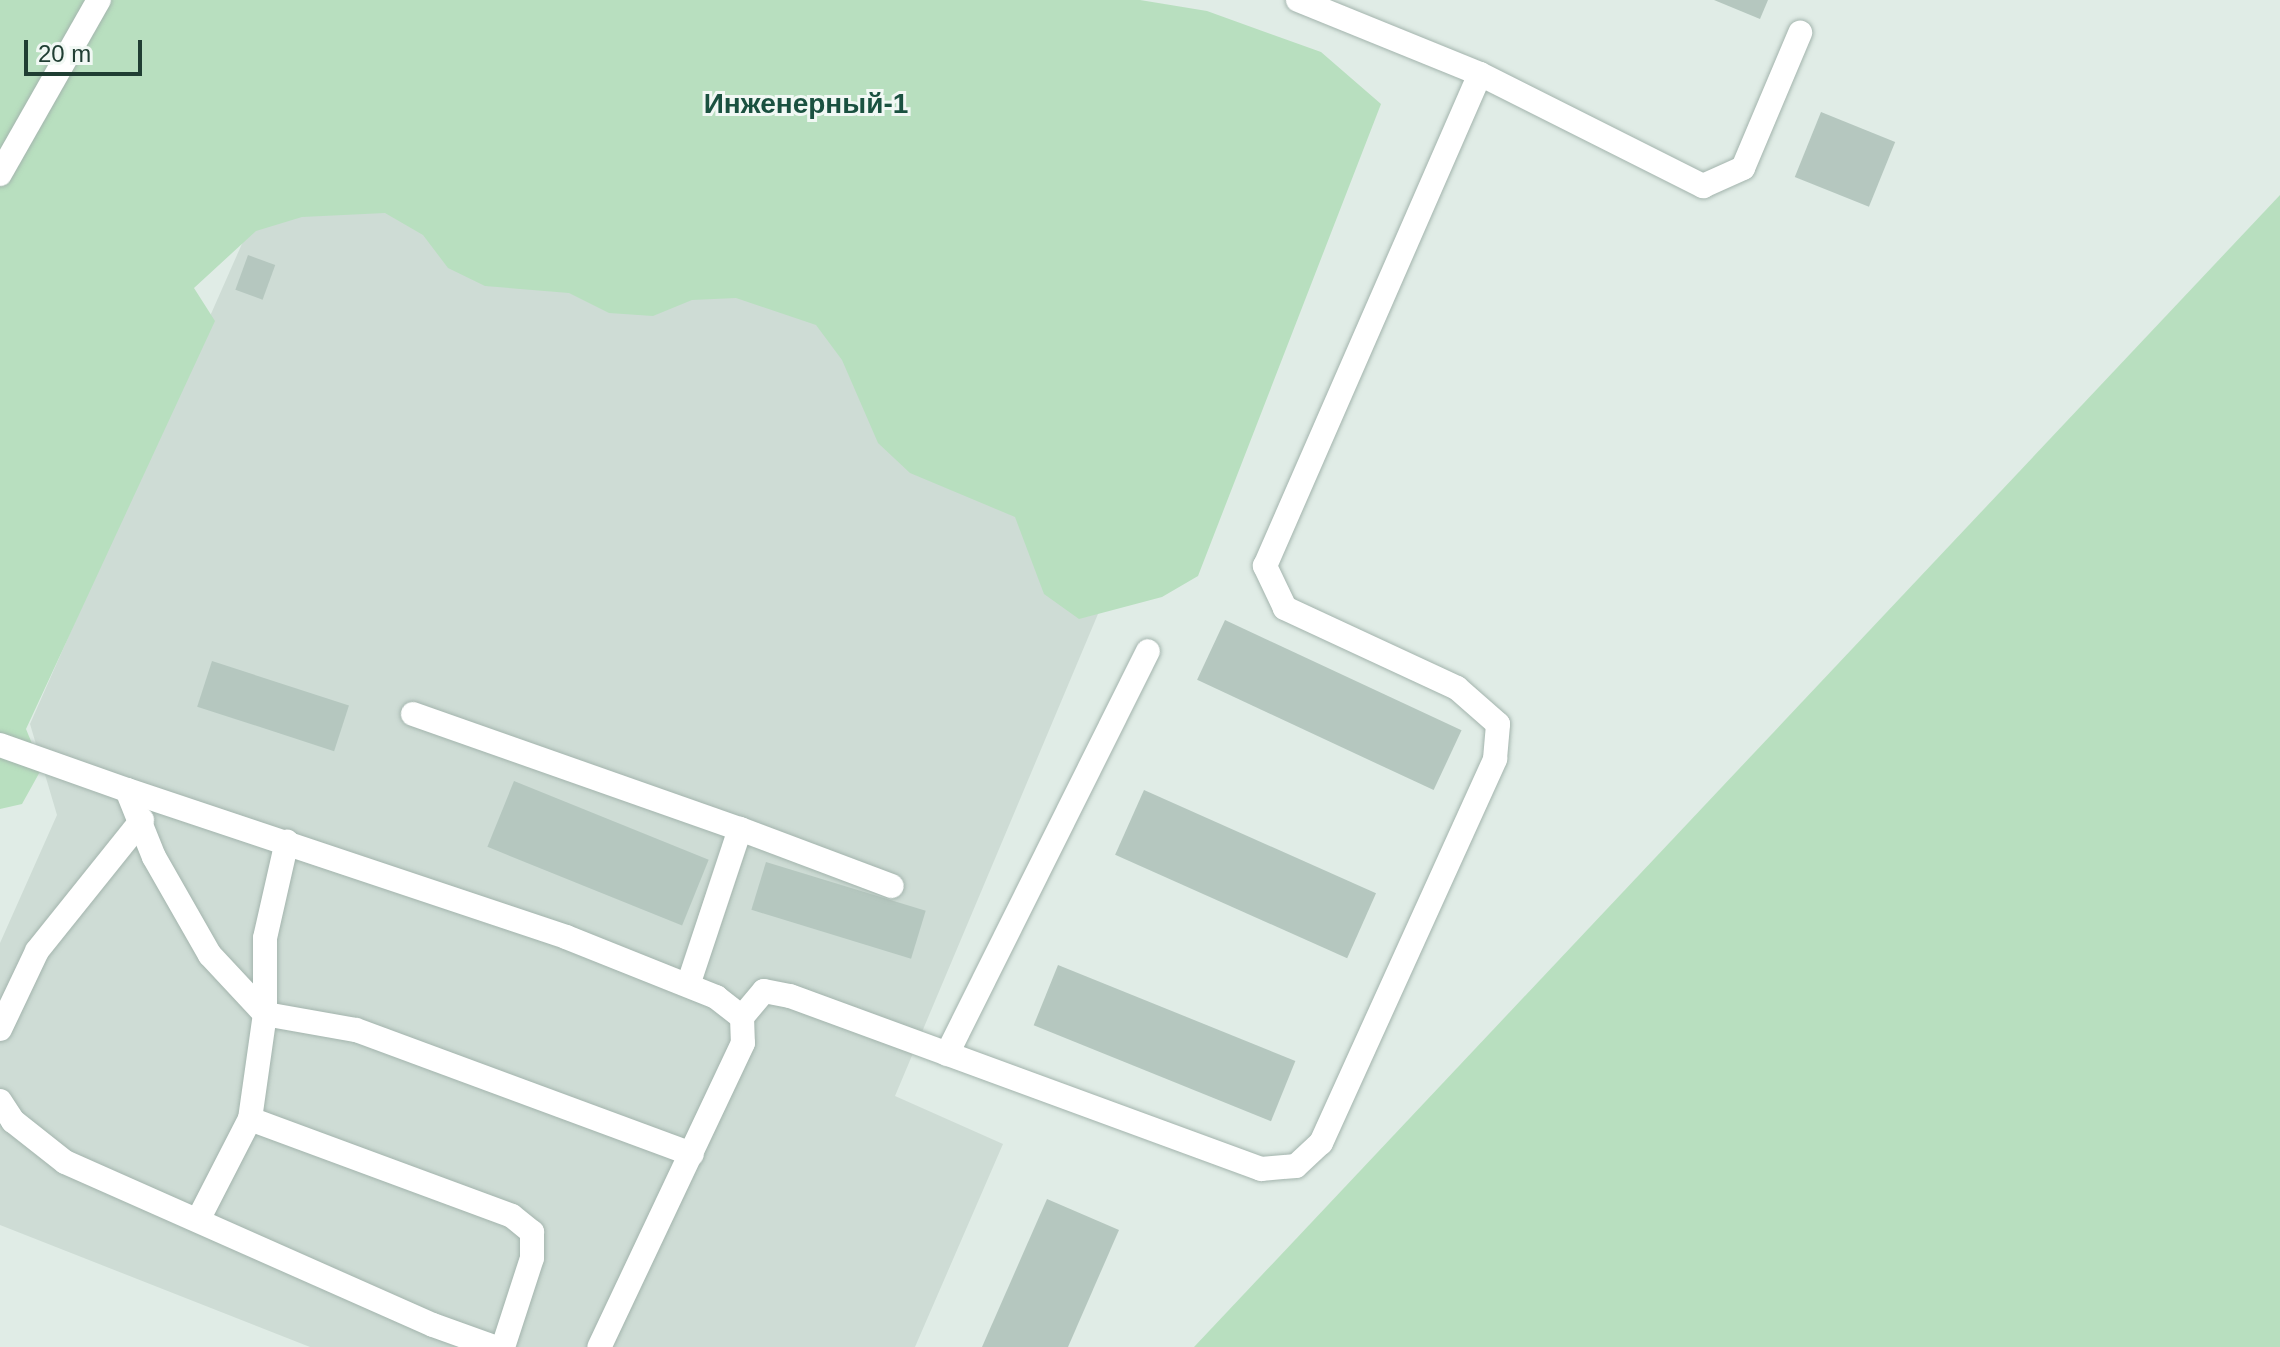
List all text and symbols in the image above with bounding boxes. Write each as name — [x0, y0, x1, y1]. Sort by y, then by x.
scale bar — [28, 24, 146, 74]
text: 20 m — [38, 40, 91, 67]
district label: Инженерный-1 — [704, 87, 908, 121]

